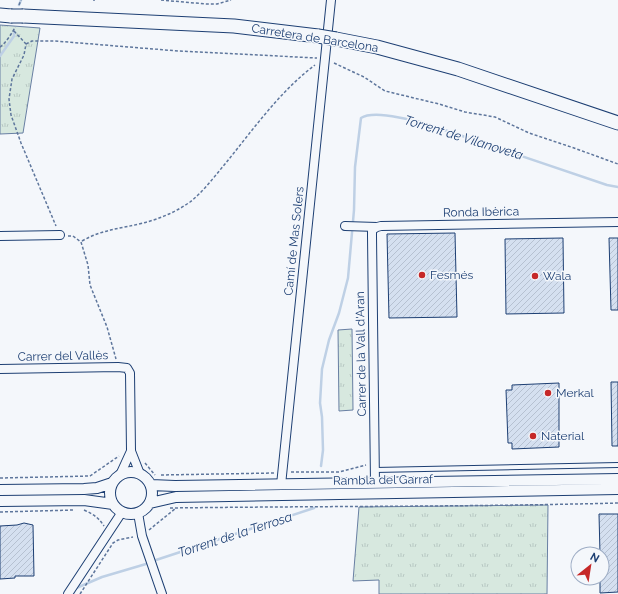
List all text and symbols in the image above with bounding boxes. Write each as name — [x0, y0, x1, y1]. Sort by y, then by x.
street label: Carretera de Barcelona — [251, 21, 379, 55]
water label: Torrent de Vilanoveta — [403, 112, 525, 163]
street label: Camí de Mas Solers — [281, 186, 307, 296]
street label: Ronda Ibèrica — [443, 204, 519, 220]
place label: Fesmés — [430, 268, 474, 282]
place label: Wala — [543, 269, 571, 283]
marker: Fesmés — [417, 270, 427, 280]
marker: Wala — [530, 271, 540, 281]
street label: Carrer de la Vall d'Aran — [353, 291, 369, 417]
street label: Carrer del Vallès — [18, 348, 109, 364]
place label: Merkal — [556, 386, 595, 400]
marker: Merkal — [543, 388, 553, 398]
place label: Naterial — [541, 429, 585, 443]
marker: Naterial — [528, 431, 538, 441]
street label: Rambla del Garraf — [333, 472, 434, 488]
water label: Torrent de la Terrosa — [176, 509, 294, 560]
north arrow — [570, 546, 610, 586]
text: N — [588, 550, 602, 566]

